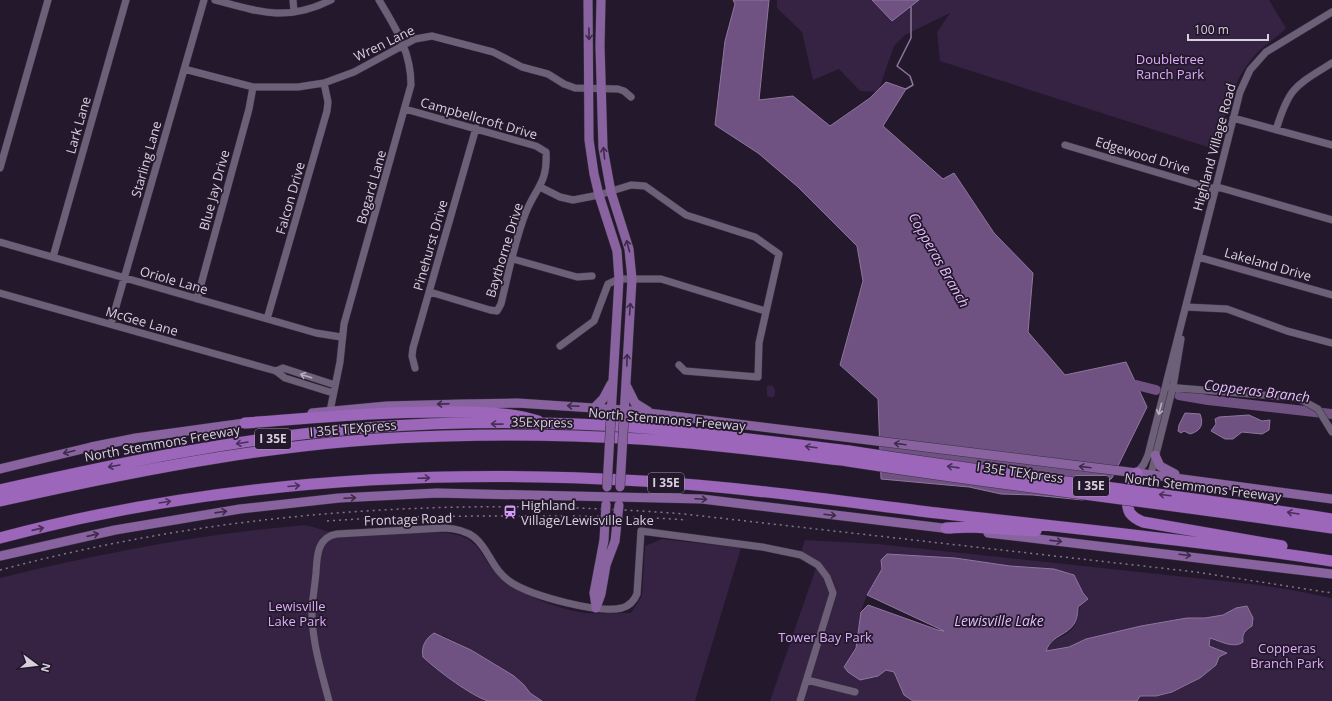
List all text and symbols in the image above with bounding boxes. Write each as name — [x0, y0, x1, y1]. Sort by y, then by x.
scale bar — [1188, 16, 1268, 42]
street label: Wren Lane — [351, 21, 417, 65]
text: 100 m — [1194, 21, 1229, 38]
one-way arrow — [585, 27, 592, 40]
park label: Doubletree Ranch Park — [1136, 50, 1204, 83]
street label: Highland Village Road — [1188, 81, 1240, 213]
street label: Campbellcroft Drive — [418, 93, 540, 143]
street label: Lark Lane — [61, 94, 95, 156]
street label: Starling Lane — [127, 119, 165, 199]
street label: Edgewood Drive — [1093, 132, 1193, 178]
one-way arrow — [600, 147, 607, 160]
street label: Blue Jay Drive — [195, 148, 233, 232]
street label: Bogard Lane — [352, 148, 390, 226]
street label: Falcon Drive — [271, 160, 309, 236]
street label: Pinehurst Drive — [408, 197, 452, 293]
street label: Baythorne Drive — [481, 200, 527, 300]
water label: Copperas Branch — [905, 209, 974, 311]
one-way arrow — [623, 240, 631, 253]
street label: Lakeland Drive — [1222, 243, 1314, 285]
street label: Oriole Lane — [138, 262, 210, 298]
street label: McGee Lane — [104, 302, 180, 340]
one-way arrow — [626, 303, 633, 316]
one-way arrow — [623, 354, 630, 367]
one-way arrow — [300, 371, 312, 379]
water label: Copperas Branch — [1203, 375, 1311, 406]
one-way arrow — [437, 400, 450, 408]
one-way arrow — [1156, 402, 1163, 415]
one-way arrow — [567, 403, 580, 410]
street label: North Stemmons Freeway — [588, 403, 747, 435]
street label: 35Express — [511, 412, 573, 432]
street label: I 35E TEXpress — [309, 415, 397, 441]
street label: North Stemmons Freeway — [83, 420, 242, 466]
one-way arrow — [491, 420, 504, 428]
road number: I 35E — [255, 429, 291, 449]
one-way arrow — [236, 439, 249, 447]
one-way arrow — [894, 441, 907, 448]
one-way arrow — [805, 443, 818, 451]
one-way arrow — [63, 449, 76, 456]
street label: I 35E TEXpress — [976, 457, 1064, 487]
one-way arrow — [108, 462, 121, 470]
one-way arrow — [946, 463, 959, 471]
one-way arrow — [1079, 463, 1092, 470]
street label: North Stemmons Freeway — [1124, 468, 1283, 506]
road number: I 35E — [648, 473, 684, 493]
one-way arrow — [417, 474, 430, 482]
road number: I 35E — [1073, 476, 1109, 496]
one-way arrow — [287, 482, 300, 489]
one-way arrow — [1159, 492, 1172, 499]
one-way arrow — [343, 494, 356, 501]
one-way arrow — [694, 495, 707, 502]
place label: Highland Village/Lewisville Lake — [521, 496, 654, 529]
one-way arrow — [158, 498, 171, 506]
station icon: Highland Village/Lewisville Lake — [502, 504, 518, 520]
one-way arrow — [214, 508, 227, 516]
street label: Frontage Road — [363, 508, 453, 530]
one-way arrow — [1287, 509, 1300, 517]
one-way arrow — [823, 511, 836, 519]
one-way arrow — [31, 524, 44, 532]
one-way arrow — [86, 530, 99, 538]
one-way arrow — [1049, 537, 1062, 545]
one-way arrow — [1178, 552, 1191, 559]
park label: Lewisville Lake Park — [268, 597, 327, 630]
water label: Lewisville Lake — [954, 611, 1044, 630]
park label: Tower Bay Park — [778, 628, 872, 646]
park label: Copperas Branch Park — [1250, 639, 1324, 672]
north arrow — [16, 645, 56, 685]
text: N — [38, 661, 55, 674]

